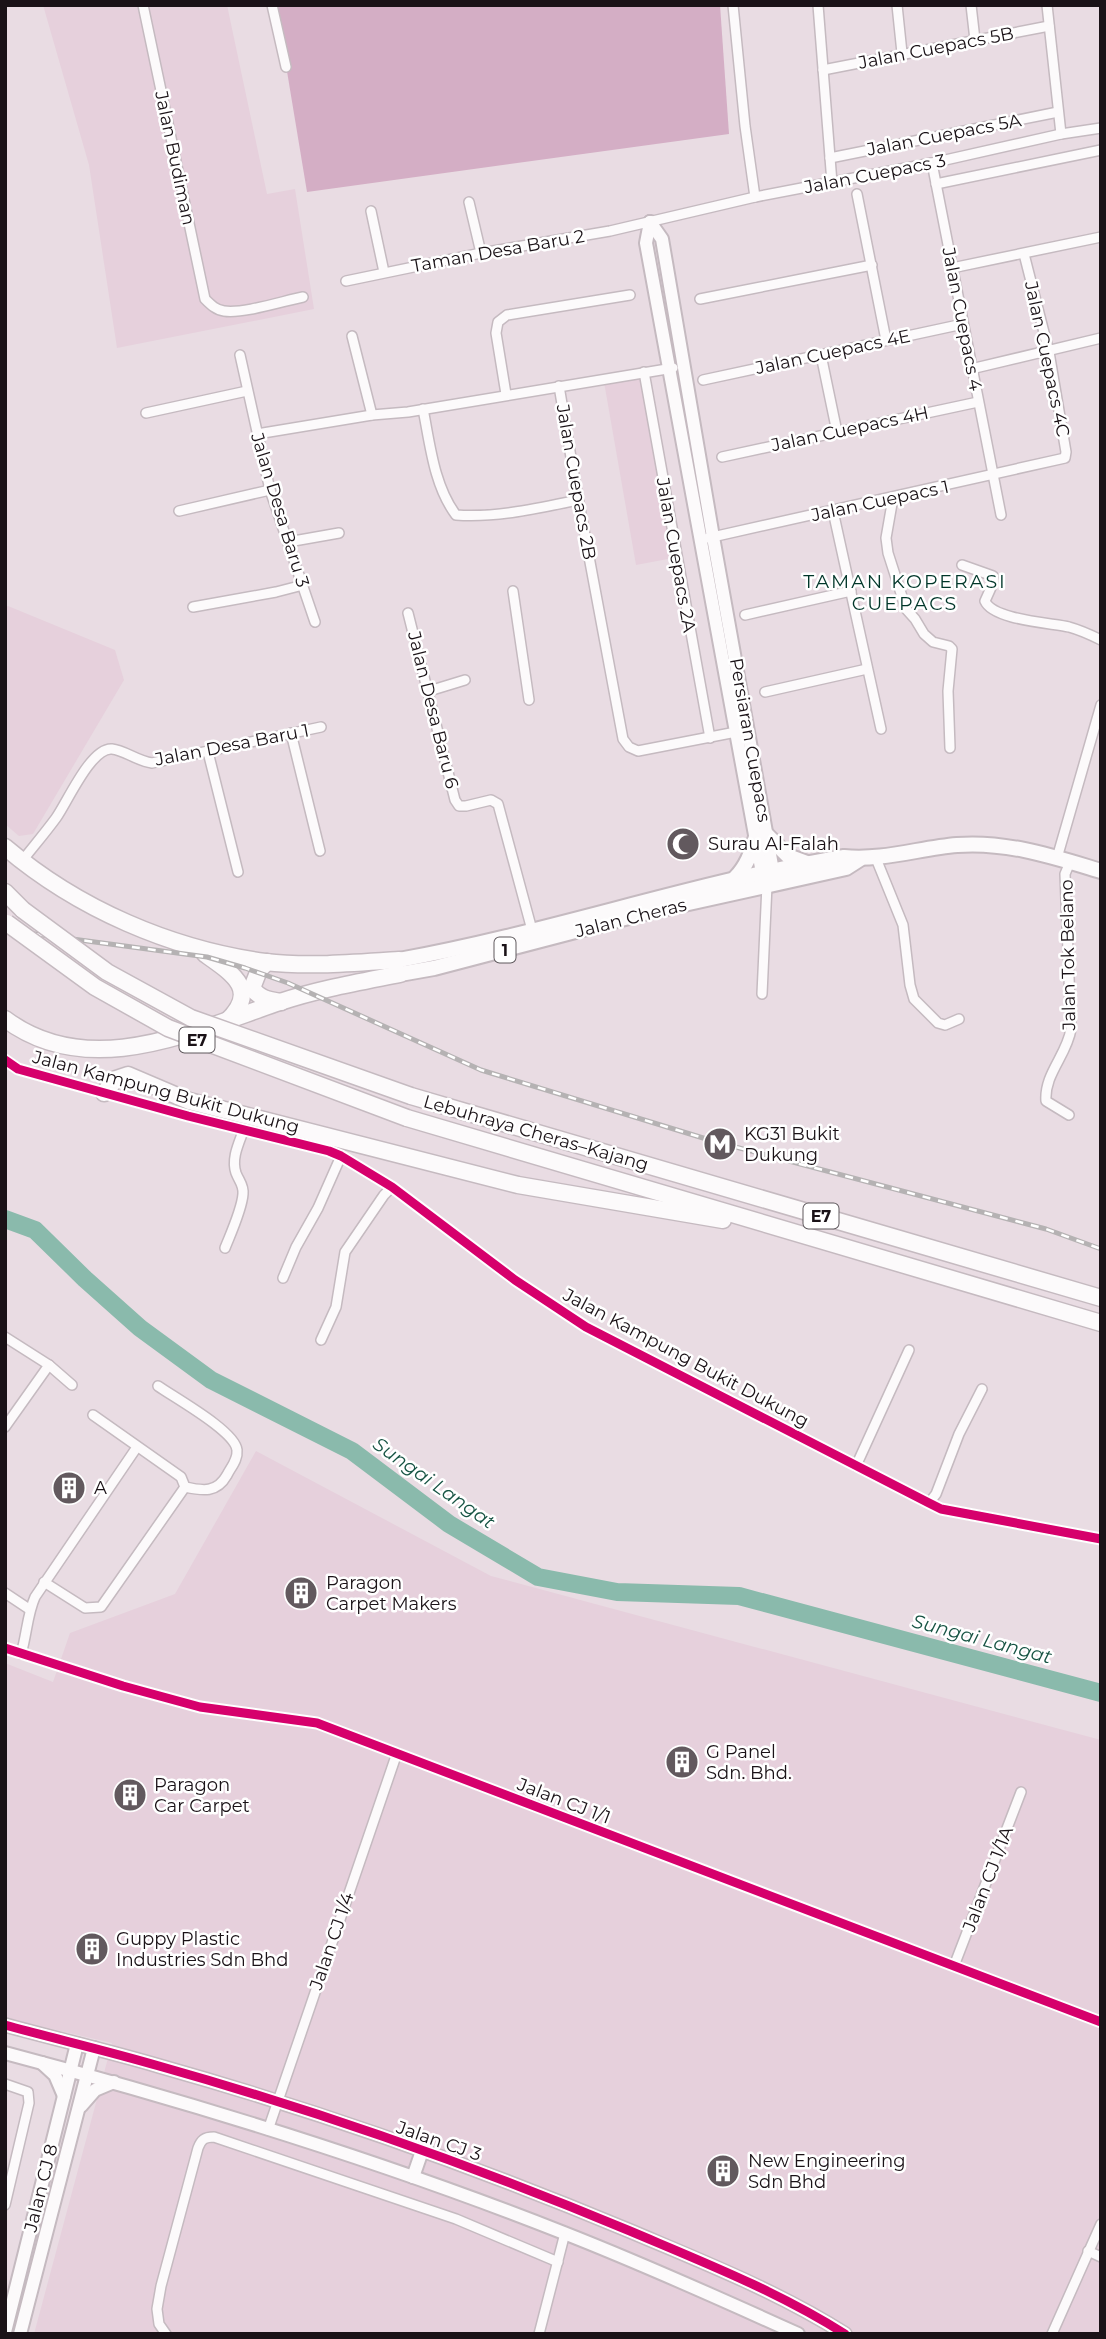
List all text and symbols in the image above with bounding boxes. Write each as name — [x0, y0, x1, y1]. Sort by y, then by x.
street label: Jalan Cuepacs 5B — [856, 22, 1015, 74]
street label: Jalan Budiman — [150, 88, 200, 227]
street label: Jalan Cuepacs 5A — [864, 109, 1023, 161]
street label: Jalan Cuepacs 3 — [801, 149, 948, 199]
street label: Taman Desa Baru 2 — [410, 225, 586, 277]
street label: Jalan Cuepacs 4 — [937, 244, 987, 393]
street label: Jalan Cuepacs 4C — [1020, 278, 1074, 439]
street label: Jalan Cuepacs 4E — [753, 325, 912, 379]
street label: Jalan Cuepacs 2B — [551, 402, 601, 562]
street label: Jalan Cuepacs 4H — [768, 402, 931, 457]
street label: Jalan Desa Baru 3 — [246, 429, 314, 590]
street label: Jalan Cuepacs 2A — [651, 475, 700, 634]
street label: Jalan Cuepacs 1 — [808, 476, 951, 527]
district label: TAMAN KOPERASI CUEPACS — [803, 570, 1007, 615]
street label: Jalan Desa Baru 6 — [403, 628, 463, 791]
street label: Persiaran Cuepacs — [725, 656, 775, 824]
street label: Jalan Desa Baru 1 — [152, 719, 311, 771]
mosque icon: Surau Al-Falah — [664, 825, 702, 863]
place label: Surau Al-Falah — [708, 833, 839, 855]
street label: Jalan Tok Belano — [1056, 879, 1080, 1032]
street label: Jalan Cheras — [572, 894, 689, 943]
road number: 1 — [494, 938, 516, 962]
road number: E7 — [180, 1028, 214, 1052]
street label: Jalan Kampung Bukit Dukung — [29, 1046, 302, 1138]
street label: Lebuhraya Cheras–Kajang — [421, 1090, 651, 1176]
place label: KG31 Bukit Dukung — [744, 1123, 840, 1166]
metro station icon: KG31 Bukit Dukung — [701, 1125, 739, 1163]
road number: E7 — [804, 1204, 838, 1228]
street label: Jalan Kampung Bukit Dukung — [559, 1283, 813, 1432]
water label: Sungai Langat — [369, 1432, 500, 1534]
building icon: A — [50, 1469, 88, 1507]
place label: A — [94, 1477, 107, 1499]
place label: Paragon Carpet Makers — [326, 1572, 457, 1615]
building icon: Paragon Carpet Makers — [282, 1574, 320, 1612]
water label: Sungai Langat — [910, 1609, 1055, 1669]
place label: G Panel Sdn. Bhd. — [706, 1741, 792, 1784]
building icon: G Panel Sdn. Bhd. — [663, 1743, 701, 1781]
street label: Jalan CJ 1/1 — [513, 1773, 614, 1829]
place label: Paragon Car Carpet — [154, 1774, 250, 1817]
building icon: Paragon Car Carpet — [111, 1776, 149, 1814]
street label: Jalan CJ 1/1A — [957, 1823, 1018, 1936]
street label: Jalan CJ 1/4 — [305, 1889, 359, 1994]
place label: Guppy Plastic Industries Sdn Bhd — [116, 1928, 288, 1971]
building icon: Guppy Plastic Industries Sdn Bhd — [73, 1930, 111, 1968]
street label: Jalan CJ 3 — [393, 2116, 484, 2166]
street label: Jalan CJ 8 — [19, 2142, 63, 2235]
place label: New Engineering Sdn Bhd — [748, 2150, 906, 2193]
building icon: New Engineering Sdn Bhd — [704, 2152, 742, 2190]

